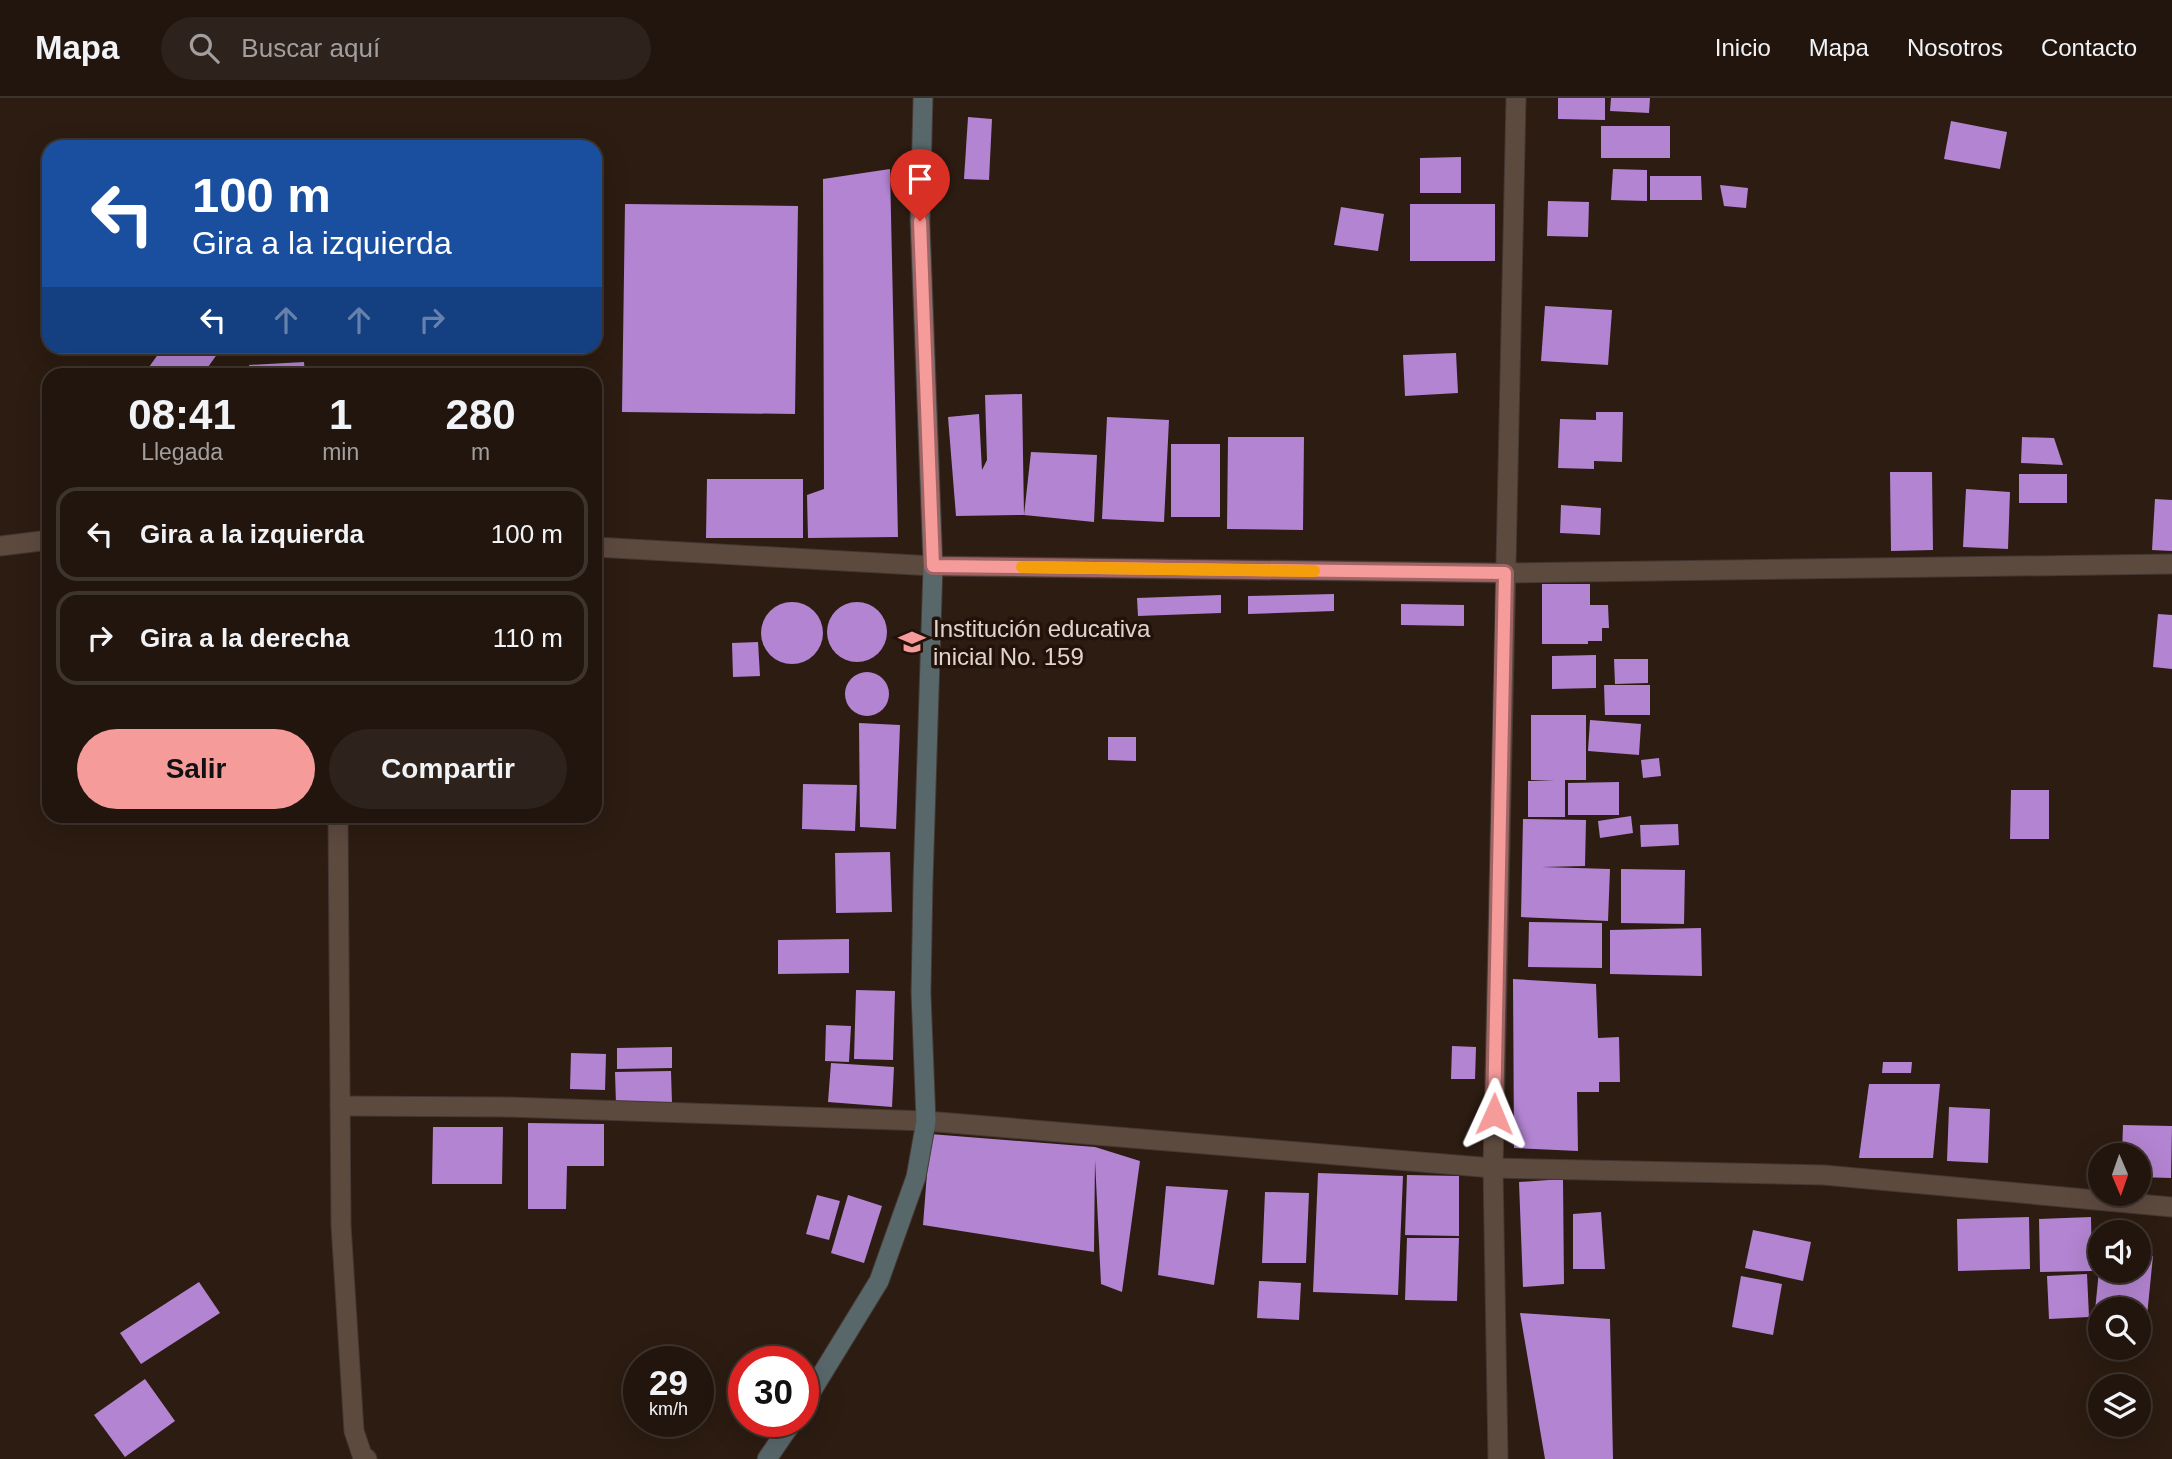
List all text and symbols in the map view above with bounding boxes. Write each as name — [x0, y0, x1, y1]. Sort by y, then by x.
search box — [161, 17, 651, 80]
text: Mapa — [35, 29, 119, 66]
icon: search — [185, 29, 223, 67]
text: Buscar aquí — [241, 33, 380, 63]
text: Inicio — [1715, 34, 1771, 61]
text: Mapa — [1809, 34, 1869, 61]
text: Nosotros — [1907, 34, 2003, 61]
text: Contacto — [2041, 34, 2137, 61]
pin — [890, 149, 950, 221]
icon: arrive — [901, 160, 939, 198]
icon: left — [77, 168, 168, 259]
text: 100 m — [192, 168, 331, 222]
text: Gira a la izquierda — [192, 225, 452, 261]
icon: left — [194, 301, 232, 339]
icon: ahead — [267, 301, 305, 339]
icon: ahead — [340, 301, 378, 339]
icon: right — [413, 301, 451, 339]
text: 08:41 — [128, 391, 236, 438]
text: 1 — [329, 391, 352, 438]
text: 280 — [446, 391, 516, 438]
text: Llegada — [141, 439, 223, 465]
text: min — [322, 439, 359, 465]
text: m — [471, 439, 490, 465]
icon: left — [81, 515, 119, 553]
text: Gira a la izquierda — [140, 519, 364, 549]
text: 100 m — [491, 519, 563, 549]
place label: Institución educativa inicial No. 159 — [933, 615, 1151, 670]
icon: right — [81, 619, 119, 657]
text: Gira a la derecha — [140, 623, 350, 653]
text: 110 m — [493, 623, 563, 653]
school or university icon: Institución educativa inicial No. 159 — [897, 627, 927, 657]
button: Salir — [77, 729, 315, 809]
button: Compartir — [329, 729, 567, 809]
position arrow — [1457, 1077, 1531, 1151]
north arrow — [2088, 1143, 2151, 1206]
map controls — [2088, 1143, 2151, 1437]
button: sound — [2088, 1220, 2151, 1283]
button: search — [2088, 1297, 2151, 1360]
speed limit sign: 30 — [728, 1346, 819, 1437]
text: 29 — [649, 1363, 688, 1402]
button: layers — [2088, 1374, 2151, 1437]
text: km/h — [649, 1399, 688, 1419]

